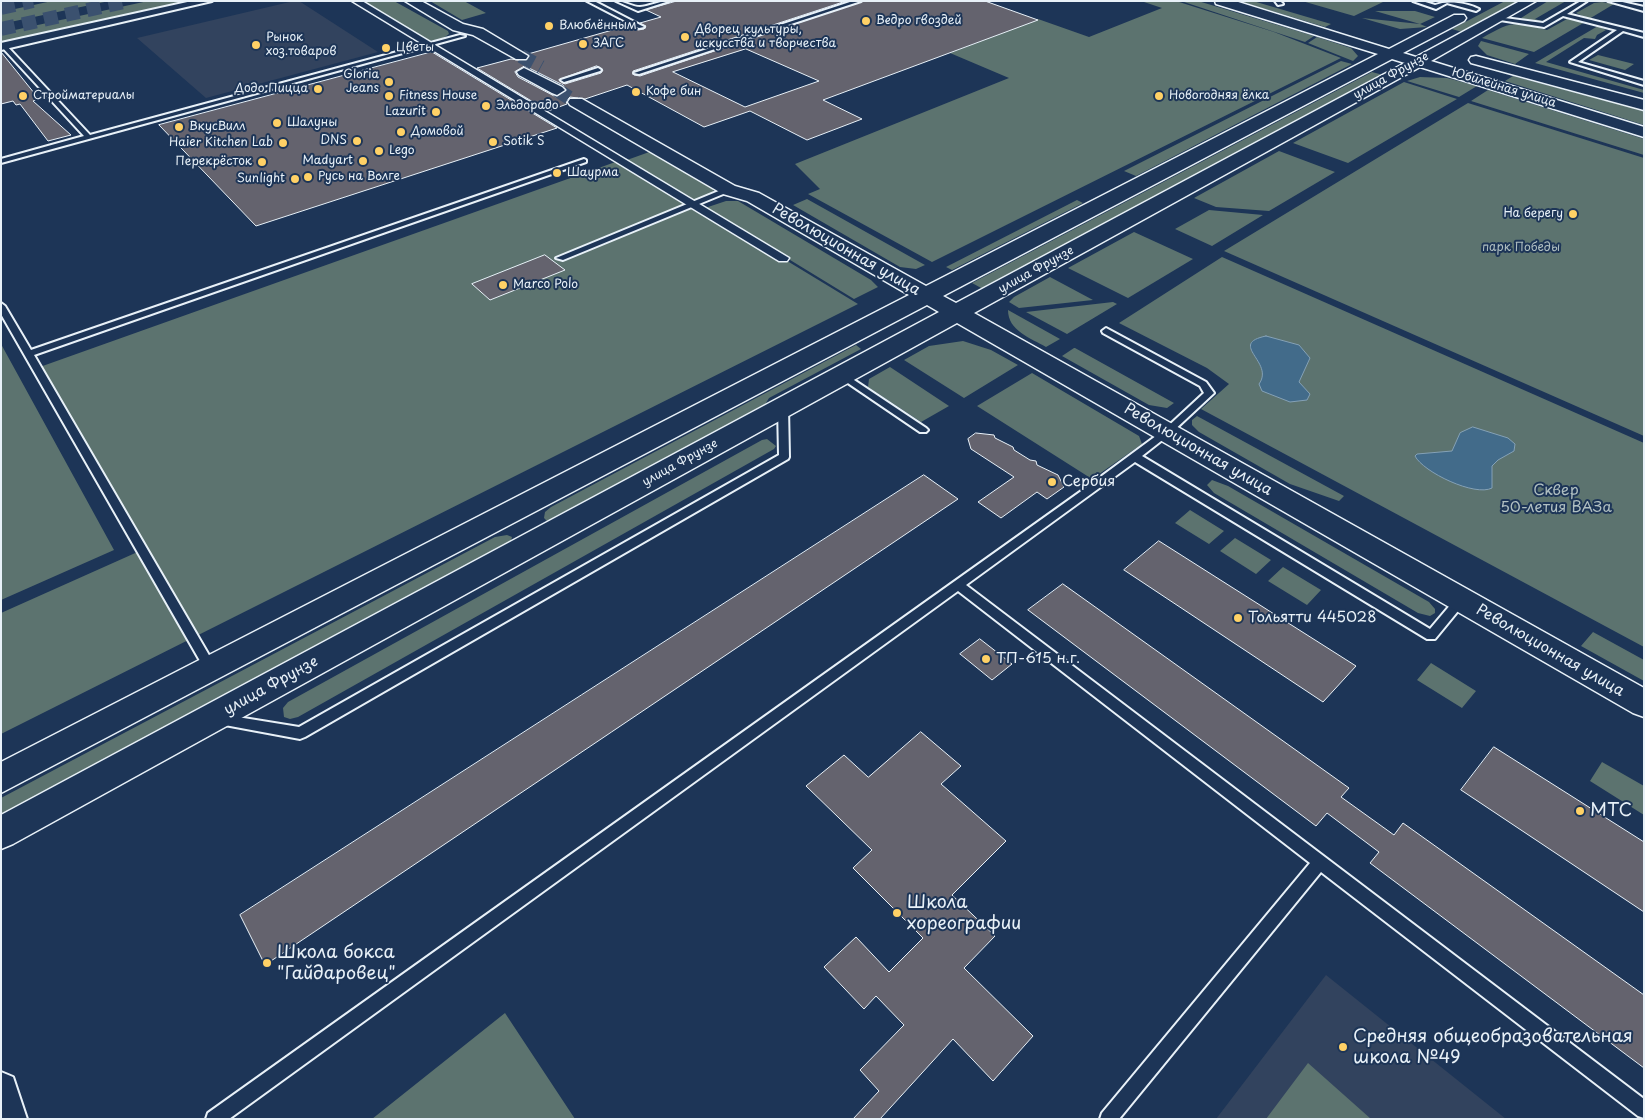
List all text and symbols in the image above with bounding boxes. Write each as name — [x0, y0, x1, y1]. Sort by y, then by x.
place label: Ведро гвоздей — [876, 14, 962, 28]
marker: Ведро гвоздей — [860, 15, 872, 27]
place label: Влюблённым — [559, 19, 637, 33]
marker: Влюблённым — [543, 20, 555, 32]
place label: Дворец культуры, искусства и творчества — [695, 23, 836, 51]
place label: Рынок хоз.товаров — [266, 31, 336, 59]
marker: Дворец культуры, искусства и творчества — [679, 31, 691, 43]
place label: ЗАГС — [593, 37, 624, 51]
marker: ЗАГС — [577, 38, 589, 50]
marker: Рынок хоз.товаров — [250, 39, 262, 51]
place label: Цветы — [396, 41, 434, 55]
marker: Цветы — [380, 42, 392, 54]
street label: улица Фрунзе — [1351, 49, 1431, 103]
street label: Юбилейная улица — [1450, 65, 1558, 111]
place label: Gloria Jeans — [343, 68, 379, 96]
marker: Gloria Jeans — [383, 76, 395, 88]
place label: Додо Пицца — [235, 82, 308, 96]
marker: Додо Пицца — [312, 83, 324, 95]
place label: Кофе бин — [646, 85, 701, 99]
marker: Кофе бин — [630, 86, 642, 98]
place label: Стройматериалы — [33, 89, 135, 103]
place label: Fitness House — [399, 89, 477, 103]
place label: Новогодняя ёлка — [1169, 89, 1269, 103]
marker: Стройматериалы — [17, 90, 29, 102]
marker: Fitness House — [383, 90, 395, 102]
marker: Новогодняя ёлка — [1153, 90, 1165, 102]
place label: Эльдорадо — [496, 99, 559, 113]
marker: Эльдорадо — [480, 100, 492, 112]
place label: Lazurit — [385, 105, 426, 119]
marker: Lazurit — [430, 106, 442, 118]
place label: Шалуны — [287, 116, 337, 130]
marker: Шалуны — [271, 117, 283, 129]
place label: ВкусВилл — [189, 120, 245, 134]
marker: ВкусВилл — [173, 121, 185, 133]
place label: Домовой — [411, 125, 464, 139]
marker: Домовой — [395, 126, 407, 138]
place label: DNS — [320, 134, 347, 148]
marker: DNS — [351, 135, 363, 147]
place label: Sotik S — [503, 135, 545, 149]
place label: Haier Kitchen Lab — [169, 136, 273, 150]
marker: Sotik S — [487, 136, 499, 148]
marker: Haier Kitchen Lab — [277, 137, 289, 149]
place label: Lego — [389, 144, 415, 158]
marker: Lego — [373, 145, 385, 157]
place label: Madyart — [303, 154, 353, 168]
place label: Перекрёсток — [176, 155, 252, 169]
marker: Madyart — [357, 155, 369, 167]
marker: Перекрёсток — [256, 156, 268, 168]
place label: Шаурма — [567, 166, 619, 180]
marker: Шаурма — [551, 167, 563, 179]
place label: Русь на Волге — [318, 170, 400, 184]
marker: Русь на Волге — [302, 171, 314, 183]
place label: Sunlight — [237, 172, 285, 186]
marker: Sunlight — [289, 173, 301, 185]
street label: Революционная улица — [769, 200, 923, 300]
place label: На берегу — [1503, 207, 1563, 221]
marker: На берегу — [1567, 208, 1579, 220]
park label: парк Победы — [1482, 241, 1560, 255]
street label: улица Фрунзе — [996, 243, 1076, 297]
place label: Marco Polo — [513, 278, 578, 292]
marker: Marco Polo — [497, 279, 509, 291]
street label: Революционная улица — [1121, 400, 1275, 500]
street label: улица Фрунзе — [640, 436, 720, 490]
place label: Сербия — [1062, 473, 1115, 491]
marker: Сербия — [1046, 476, 1058, 488]
park label: Сквер 50-летия ВАЗа — [1500, 482, 1612, 517]
street label: Революционная улица — [1473, 601, 1627, 701]
place label: Тольятти 445028 — [1248, 609, 1376, 627]
marker: Тольятти 445028 — [1232, 612, 1244, 624]
place label: ТП-615 н.г. — [996, 650, 1080, 668]
street label: улица Фрунзе — [221, 653, 321, 719]
marker: ТП-615 н.г. — [980, 653, 992, 665]
place label: МТС — [1590, 800, 1632, 822]
marker: МТС — [1574, 805, 1586, 817]
place label: Школа хореографии — [907, 892, 1021, 934]
marker: Школа хореографии — [891, 907, 903, 919]
place label: Школа бокса "Гайдаровец" — [277, 942, 396, 984]
marker: Школа бокса "Гайдаровец" — [261, 957, 273, 969]
place label: Средняя общеобразовательная школа №49 — [1353, 1026, 1633, 1068]
marker: Средняя общеобразовательная школа №49 — [1337, 1041, 1349, 1053]

